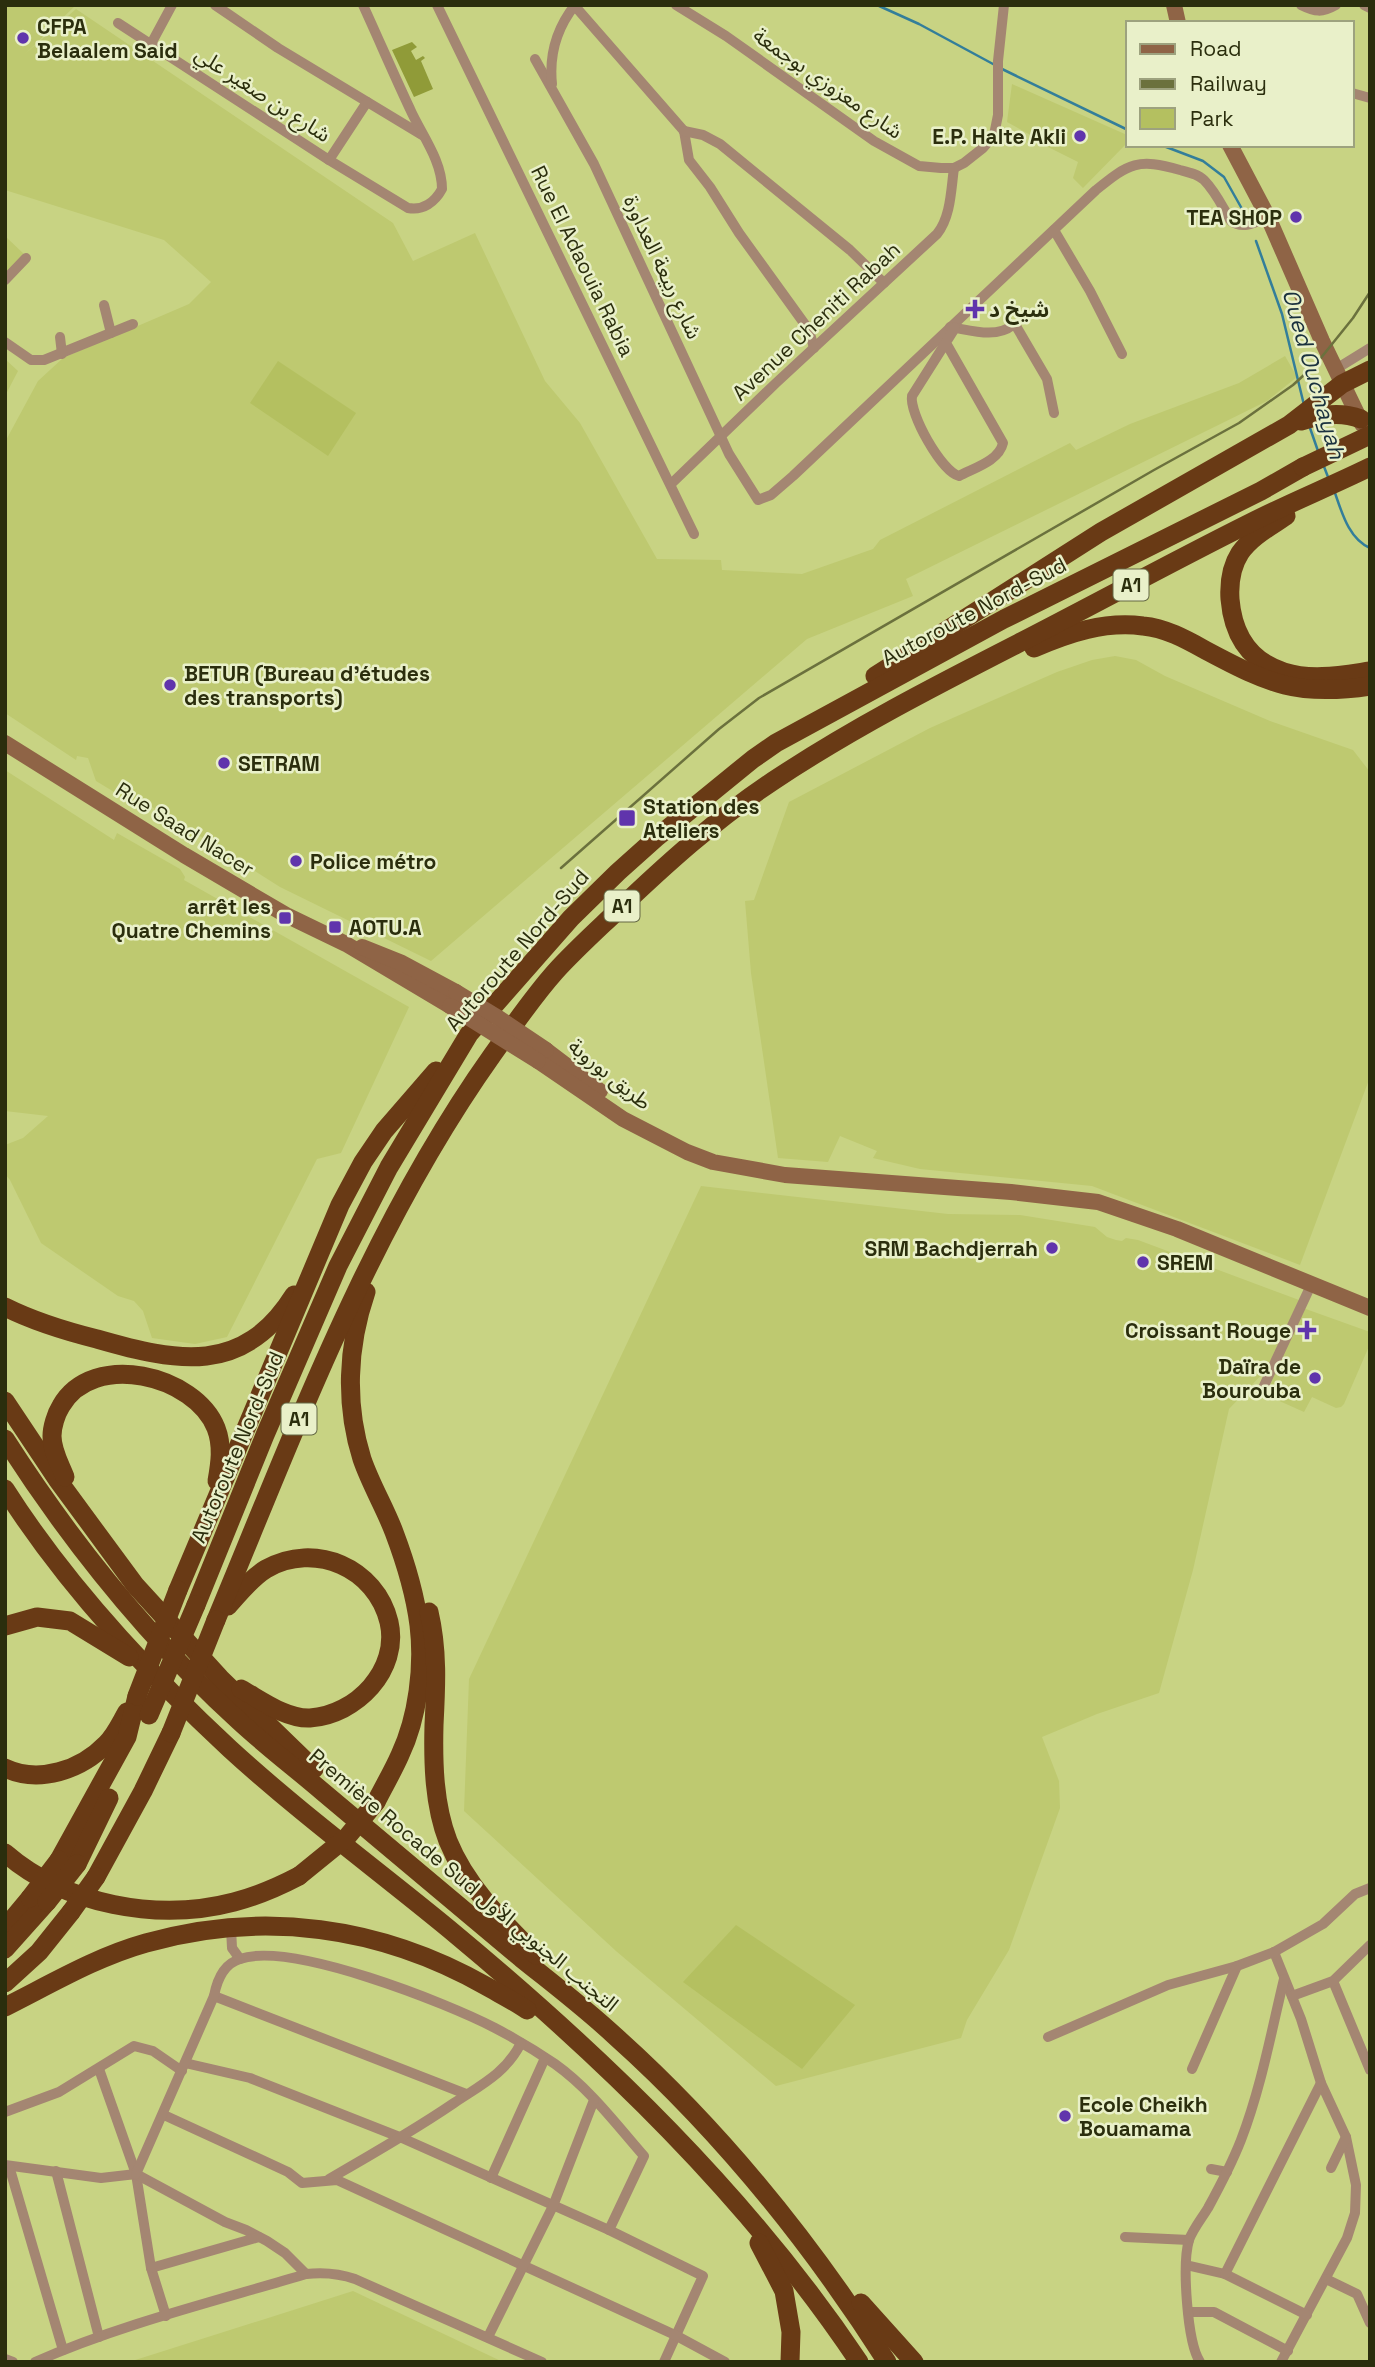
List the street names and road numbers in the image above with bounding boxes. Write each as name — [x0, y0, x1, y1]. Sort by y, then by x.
street label: شارع معزوزي بوجمعة — [746, 21, 908, 147]
street label: شارع بن صغير علي — [188, 40, 336, 150]
street label: Rue El Adaouia Rabia — [525, 161, 641, 361]
street label: شارع ربيعة العداورة — [616, 191, 708, 344]
street label: Avenue Cheniti Rabah — [726, 236, 906, 406]
street label: Autoroute Nord-Sud — [877, 551, 1071, 671]
road number: A1 — [1114, 570, 1148, 600]
street label: Rue Saad Nacer — [111, 776, 259, 882]
street label: Autoroute Nord-Sud — [439, 864, 595, 1036]
road number: A1 — [604, 890, 640, 922]
street label: طريق بوروبة — [563, 1032, 657, 1116]
street label: Autoroute Nord-Sud — [184, 1347, 290, 1547]
road number: A1 — [282, 1404, 316, 1434]
street label: Première Rocade Sud التجنب الجنوبي الأول — [302, 1742, 624, 2020]

